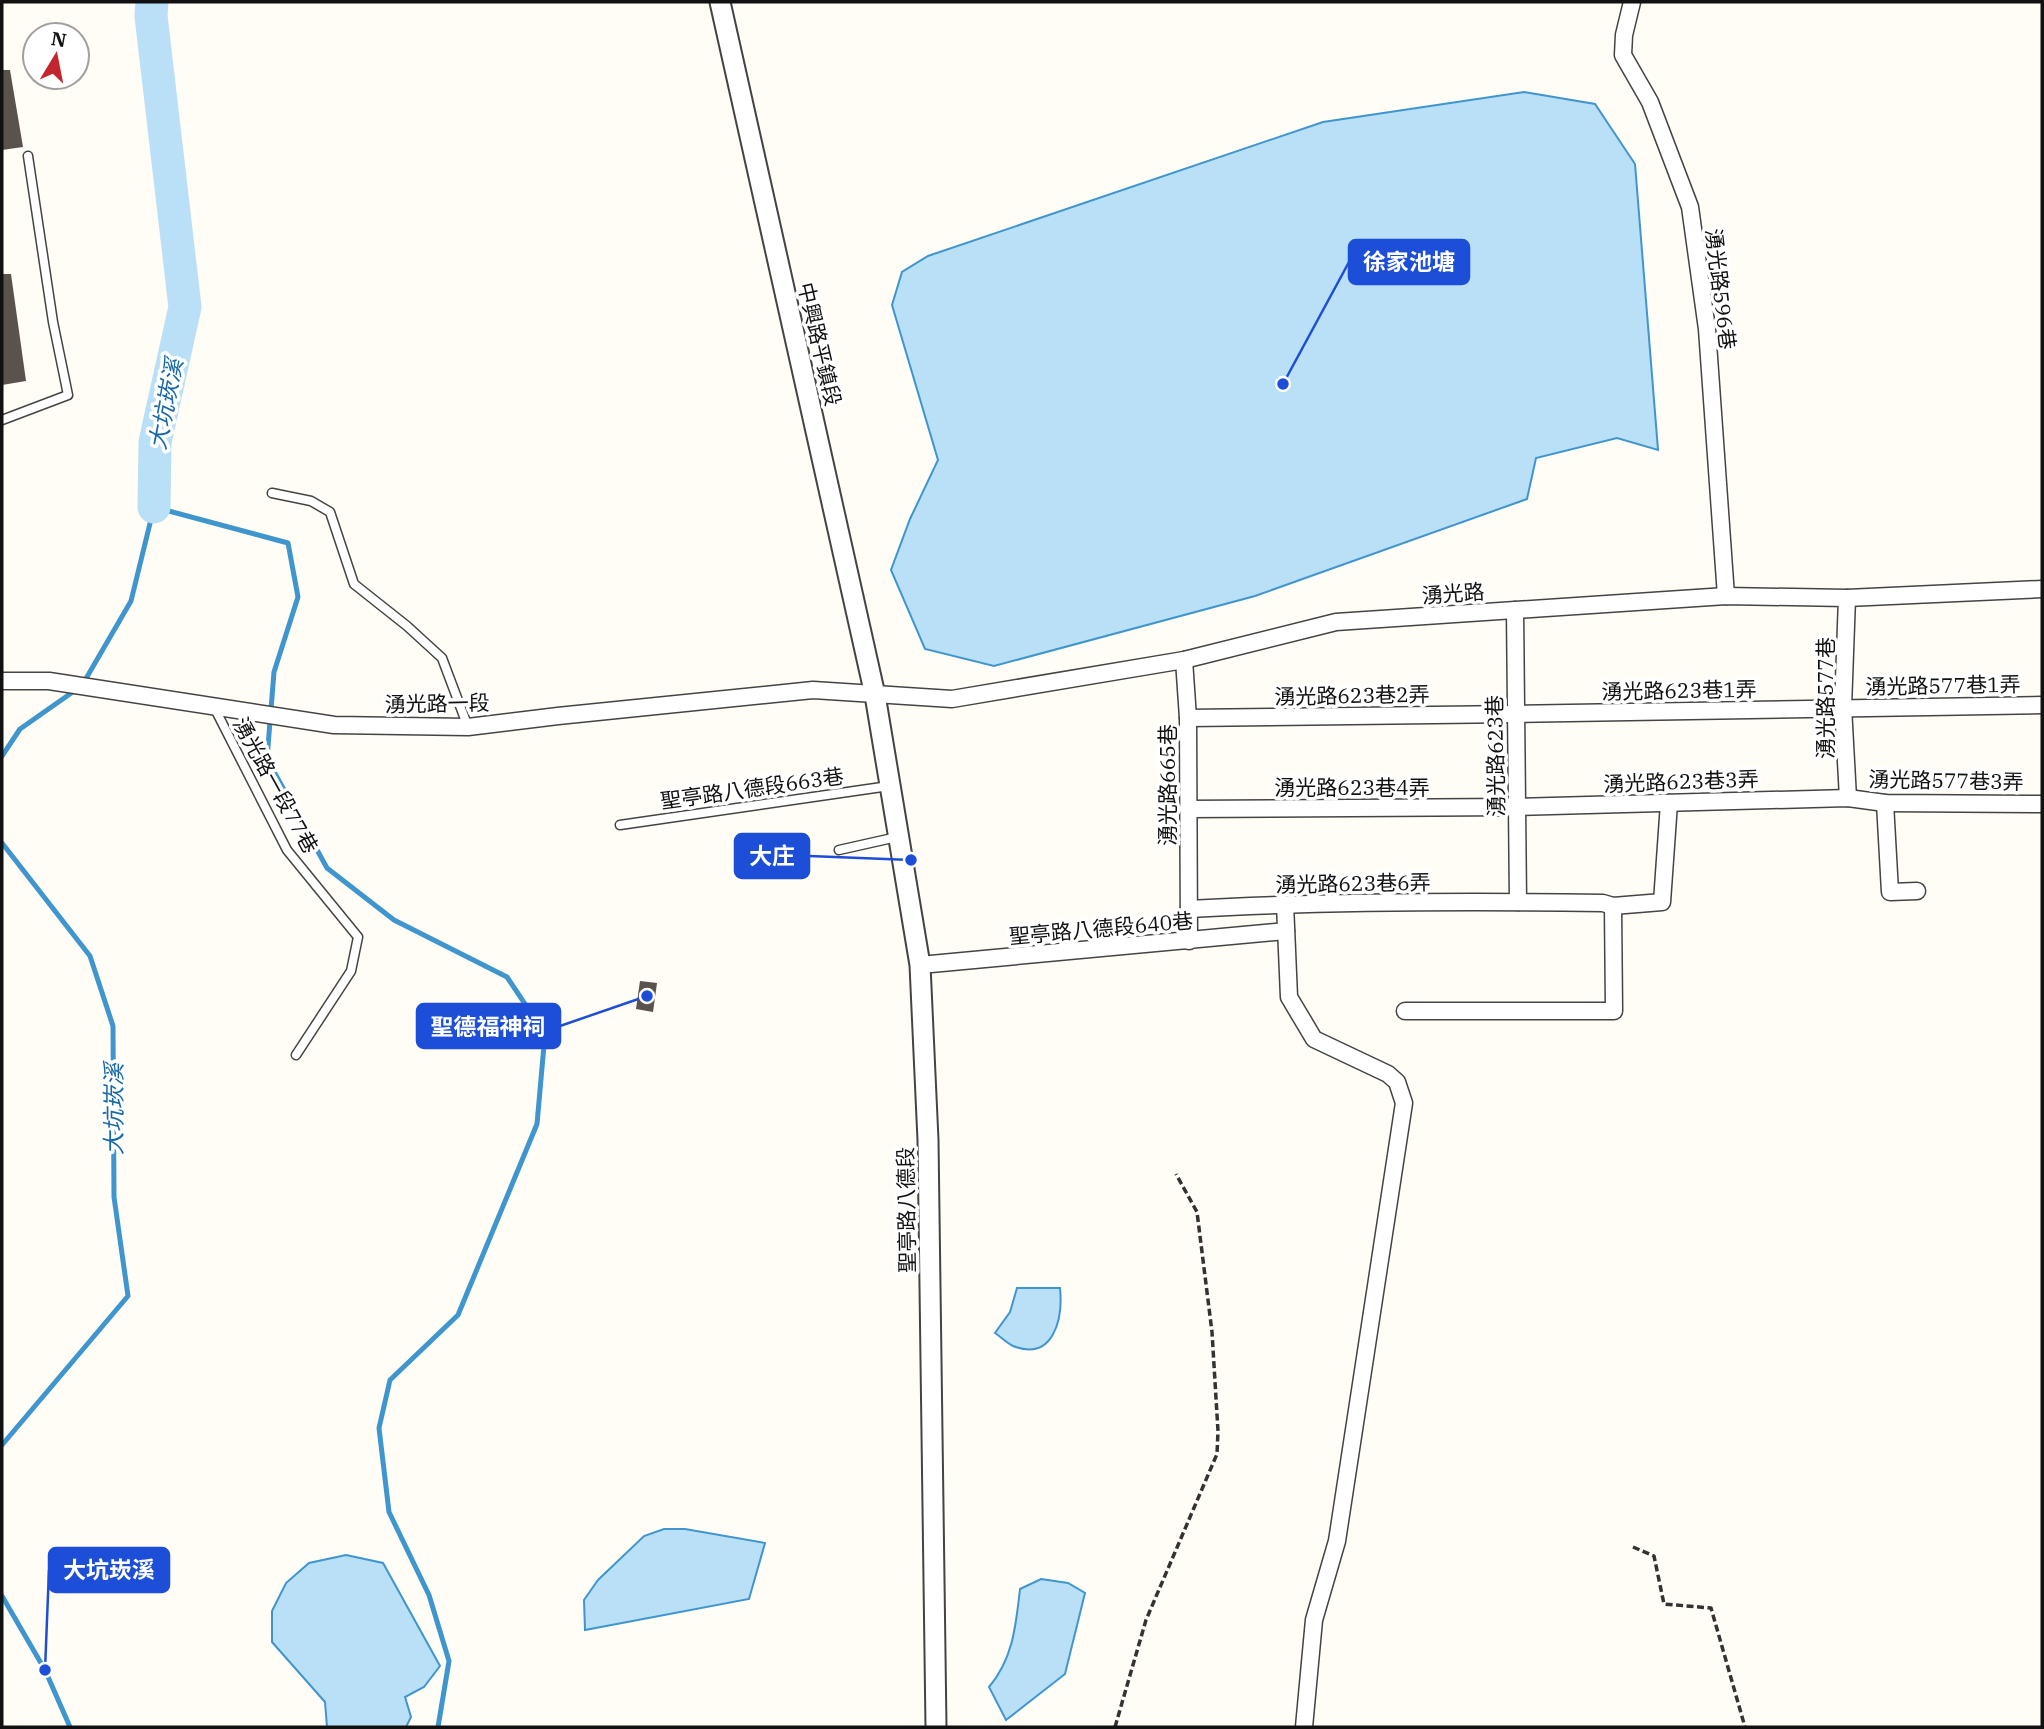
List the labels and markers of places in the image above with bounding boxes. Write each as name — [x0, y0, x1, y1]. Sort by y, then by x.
callout: 徐家池塘 — [1349, 240, 1469, 284]
callout: 大庄 — [735, 834, 809, 878]
callout: 聖德福神祠 — [417, 1004, 560, 1048]
callout: 大坑崁溪 — [49, 1548, 169, 1592]

